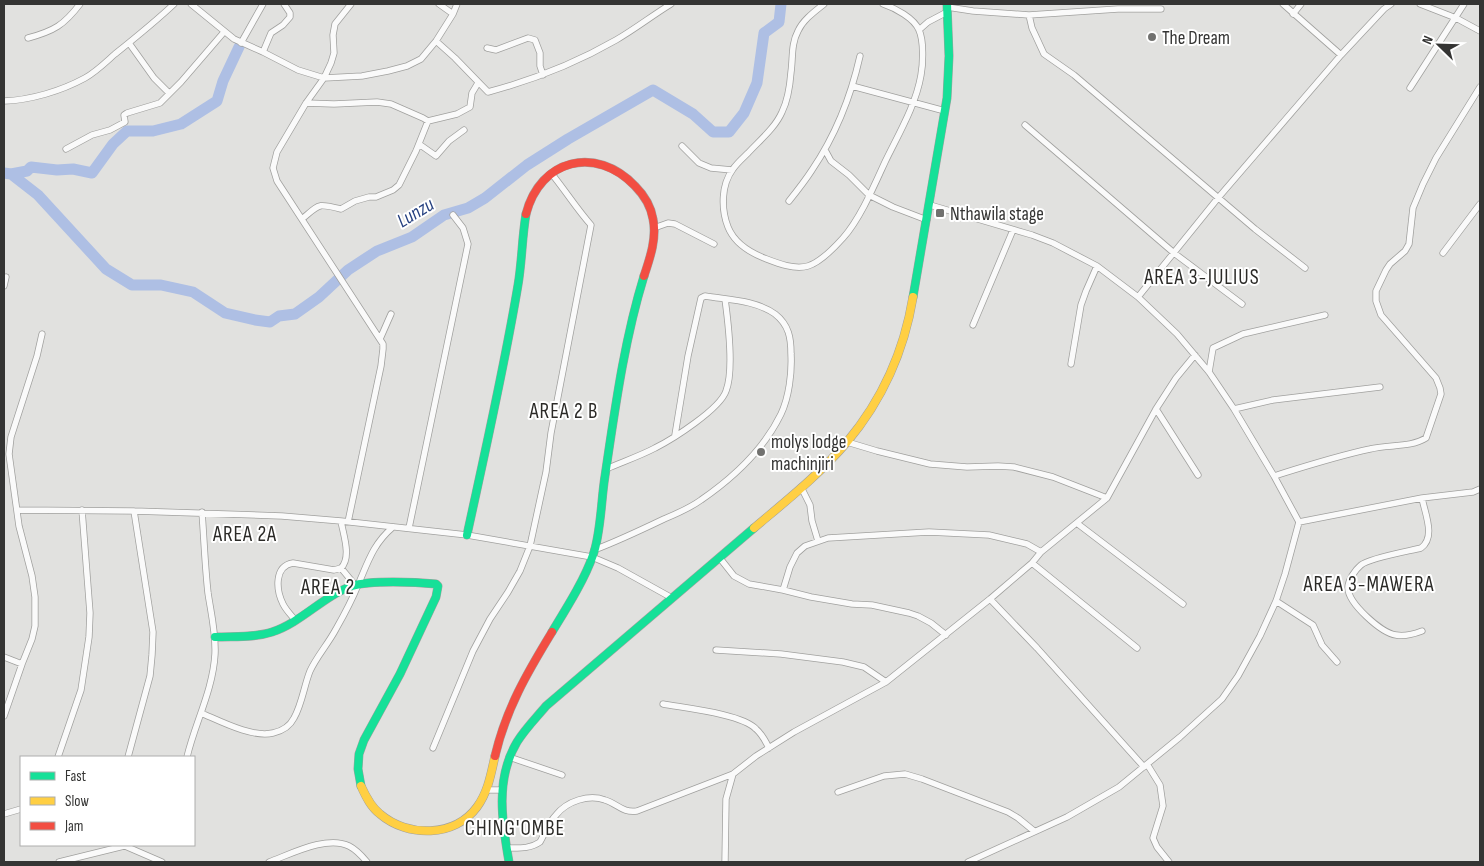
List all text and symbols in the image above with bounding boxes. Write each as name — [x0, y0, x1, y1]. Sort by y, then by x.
north arrow — [1414, 20, 1464, 70]
place label: The Dream — [1162, 27, 1230, 50]
marker: The Dream — [1146, 31, 1158, 43]
text: N — [1418, 33, 1437, 47]
water label: Lunzu — [393, 192, 439, 233]
place label: Nthawila stage — [950, 203, 1044, 226]
marker: Nthawila stage — [934, 207, 946, 219]
district label: AREA 3-JULIUS — [1143, 265, 1260, 290]
district label: AREA 2 B — [529, 399, 598, 424]
place label: molys lodge machinjiri — [771, 431, 846, 476]
marker: molys lodge machinjiri — [755, 446, 767, 458]
district label: AREA 2A — [212, 522, 277, 547]
district label: AREA 3-MAWERA — [1303, 572, 1434, 597]
district label: AREA 2 — [300, 575, 355, 600]
legend — [20, 756, 195, 846]
text: Fast — [65, 767, 87, 786]
text: Slow — [65, 792, 89, 811]
district label: CHING'OMBE — [465, 816, 565, 841]
text: Jam — [64, 817, 83, 836]

